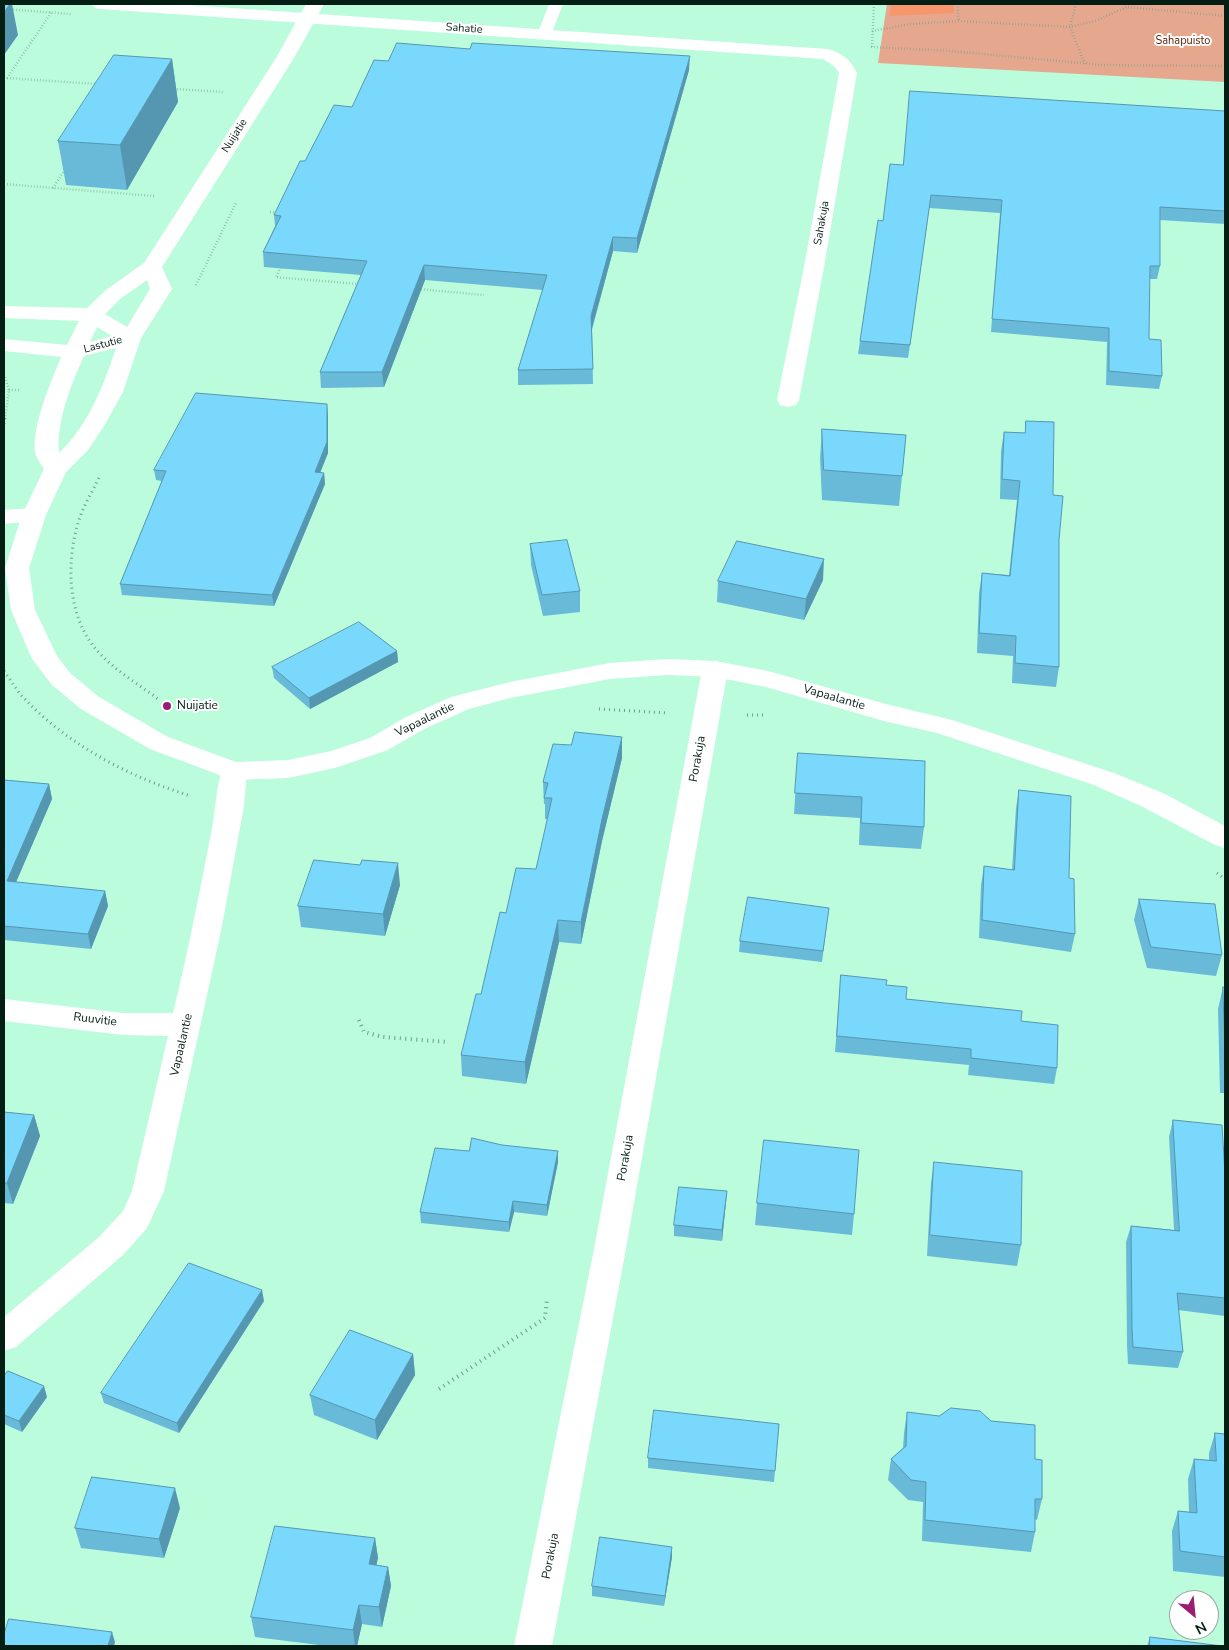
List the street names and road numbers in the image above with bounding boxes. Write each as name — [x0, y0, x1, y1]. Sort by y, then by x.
street label: Sahatie — [445, 21, 483, 37]
street label: Nuijatie — [219, 117, 251, 155]
street label: Sahakuja — [812, 200, 832, 246]
street label: Lastutie — [82, 334, 124, 356]
street label: Vapaalantie — [801, 682, 867, 714]
street label: Vapaalantie — [393, 700, 457, 740]
street label: Porakuja — [687, 735, 709, 783]
street label: Ruuvitie — [72, 1010, 118, 1030]
street label: Vapaalantie — [168, 1012, 196, 1078]
street label: Porakuja — [615, 1134, 637, 1182]
street label: Porakuja — [539, 1532, 563, 1580]

